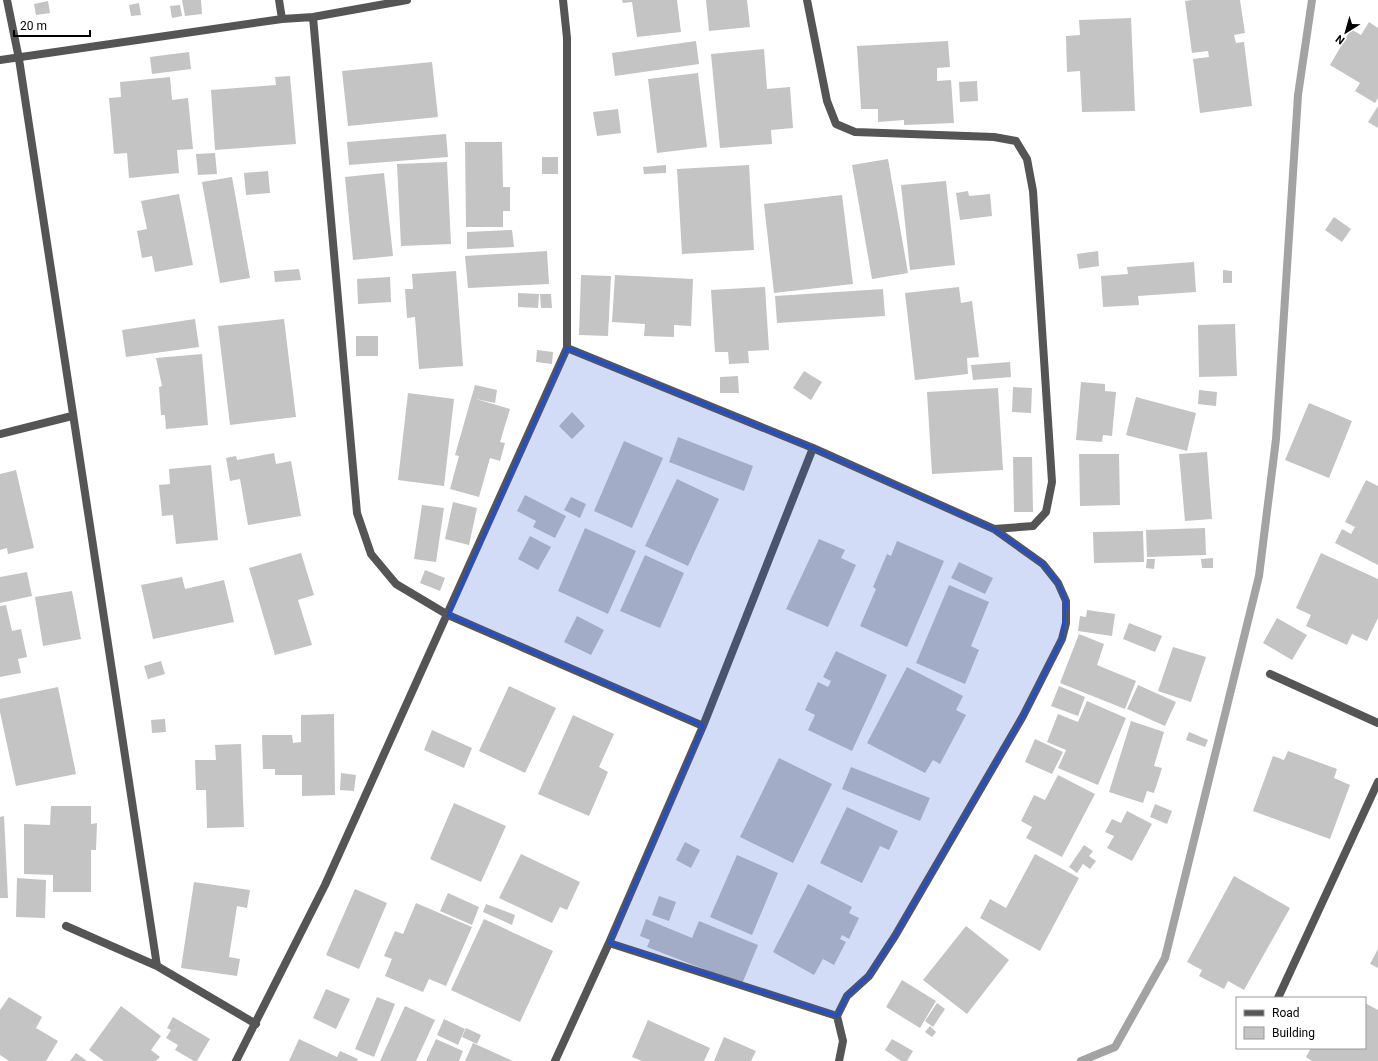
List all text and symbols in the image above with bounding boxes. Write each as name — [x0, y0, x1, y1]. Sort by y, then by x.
scale bar — [14, 12, 90, 38]
north arrow — [1326, 12, 1366, 52]
text: 20 m — [20, 19, 47, 33]
text: N — [1333, 32, 1347, 47]
legend — [1236, 997, 1366, 1049]
text: Road — [1272, 1006, 1300, 1020]
text: Building — [1272, 1026, 1315, 1040]

